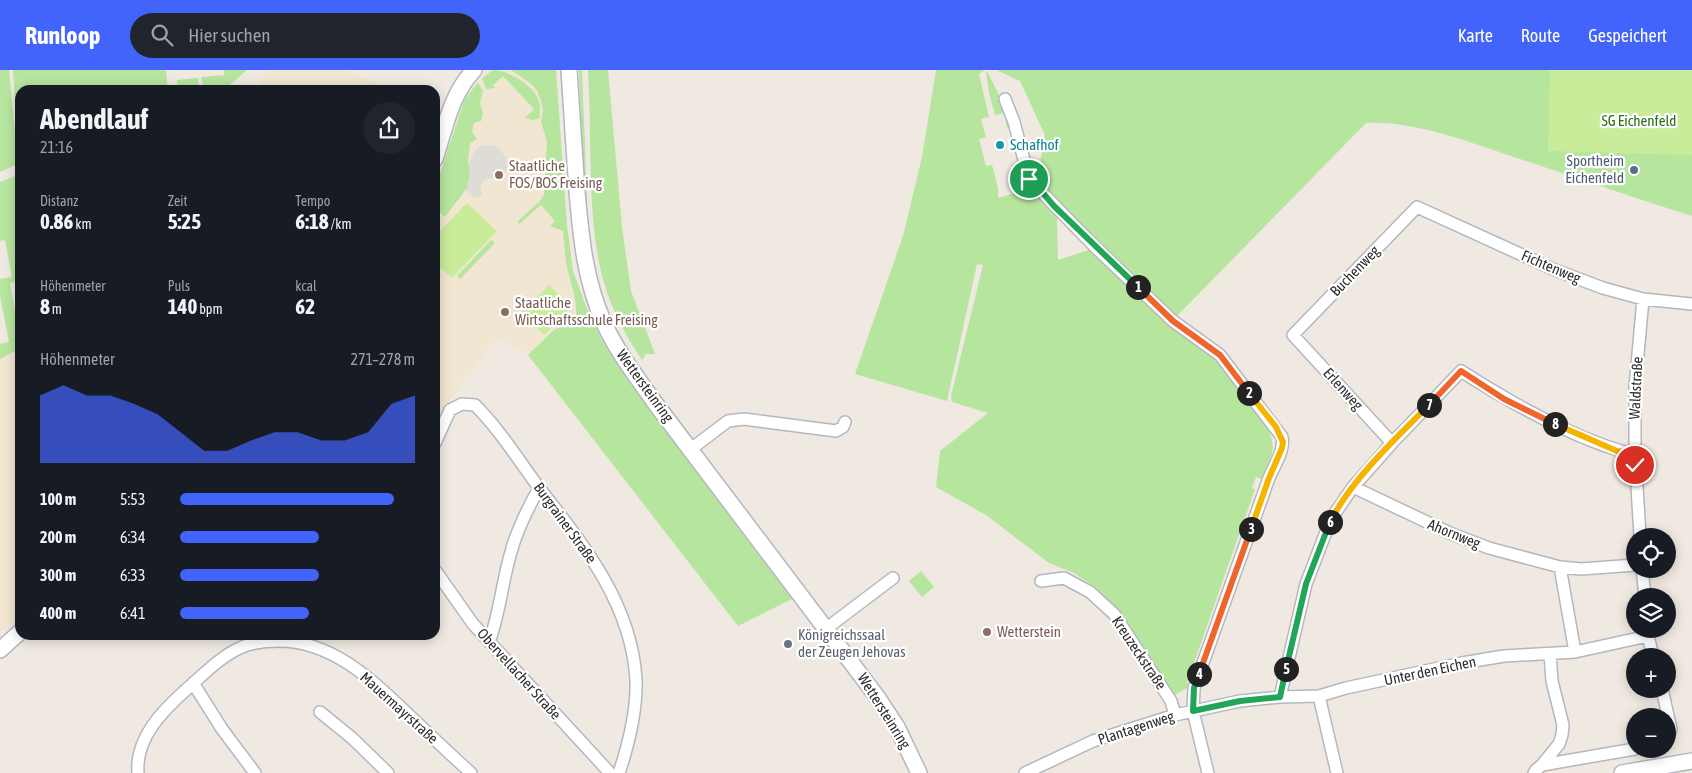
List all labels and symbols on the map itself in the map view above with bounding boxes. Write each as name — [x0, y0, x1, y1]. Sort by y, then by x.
park label: SG Eichenfeld — [1602, 112, 1676, 129]
place label: Schafhof — [1010, 136, 1059, 153]
marker: Schafhof — [994, 139, 1006, 151]
place label: Sportheim Eichenfeld — [1565, 152, 1624, 186]
place label: Staatliche FOS/BOS Freising — [509, 157, 603, 191]
pin — [1008, 158, 1050, 200]
marker: Sportheim Eichenfeld — [1628, 164, 1640, 176]
marker: Staatliche FOS/BOS Freising — [493, 169, 505, 181]
street label: Buchenweg — [1327, 242, 1383, 299]
street label: Fichtenweg — [1519, 246, 1584, 287]
pin: 1 — [1126, 274, 1150, 300]
place label: Staatliche Wirtschaftsschule Freising — [515, 294, 658, 328]
marker: Staatliche Wirtschaftsschule Freising — [499, 306, 511, 318]
street label: Wettersteinring — [613, 346, 678, 426]
street label: Waldstraße — [1625, 356, 1646, 420]
street label: Erlenweg — [1320, 364, 1367, 414]
pin: 2 — [1236, 380, 1262, 406]
pin: 7 — [1416, 392, 1442, 418]
pin: 8 — [1542, 412, 1568, 436]
pin — [1614, 444, 1656, 486]
street label: Burgrainer Straße — [530, 479, 600, 566]
pin: 6 — [1318, 510, 1342, 534]
street label: Ahornweg — [1425, 515, 1484, 552]
pin: 3 — [1238, 516, 1264, 542]
street label: Kreuzeckstraße — [1109, 613, 1170, 693]
place label: Wetterstein — [997, 623, 1061, 640]
street label: Obervellacher Straße — [474, 625, 565, 723]
place label: Königreichssaal der Zeugen Jehovas — [798, 626, 906, 660]
marker: Wetterstein — [981, 626, 993, 638]
marker: Königreichssaal der Zeugen Jehovas — [782, 638, 794, 650]
street label: Unter den Eichen — [1382, 652, 1477, 689]
pin: 5 — [1274, 656, 1298, 682]
pin: 4 — [1186, 662, 1212, 686]
street label: Mauermayrstraße — [357, 668, 442, 747]
street label: Wettersteinring — [855, 670, 915, 752]
street label: Plantagenweg — [1096, 707, 1177, 748]

